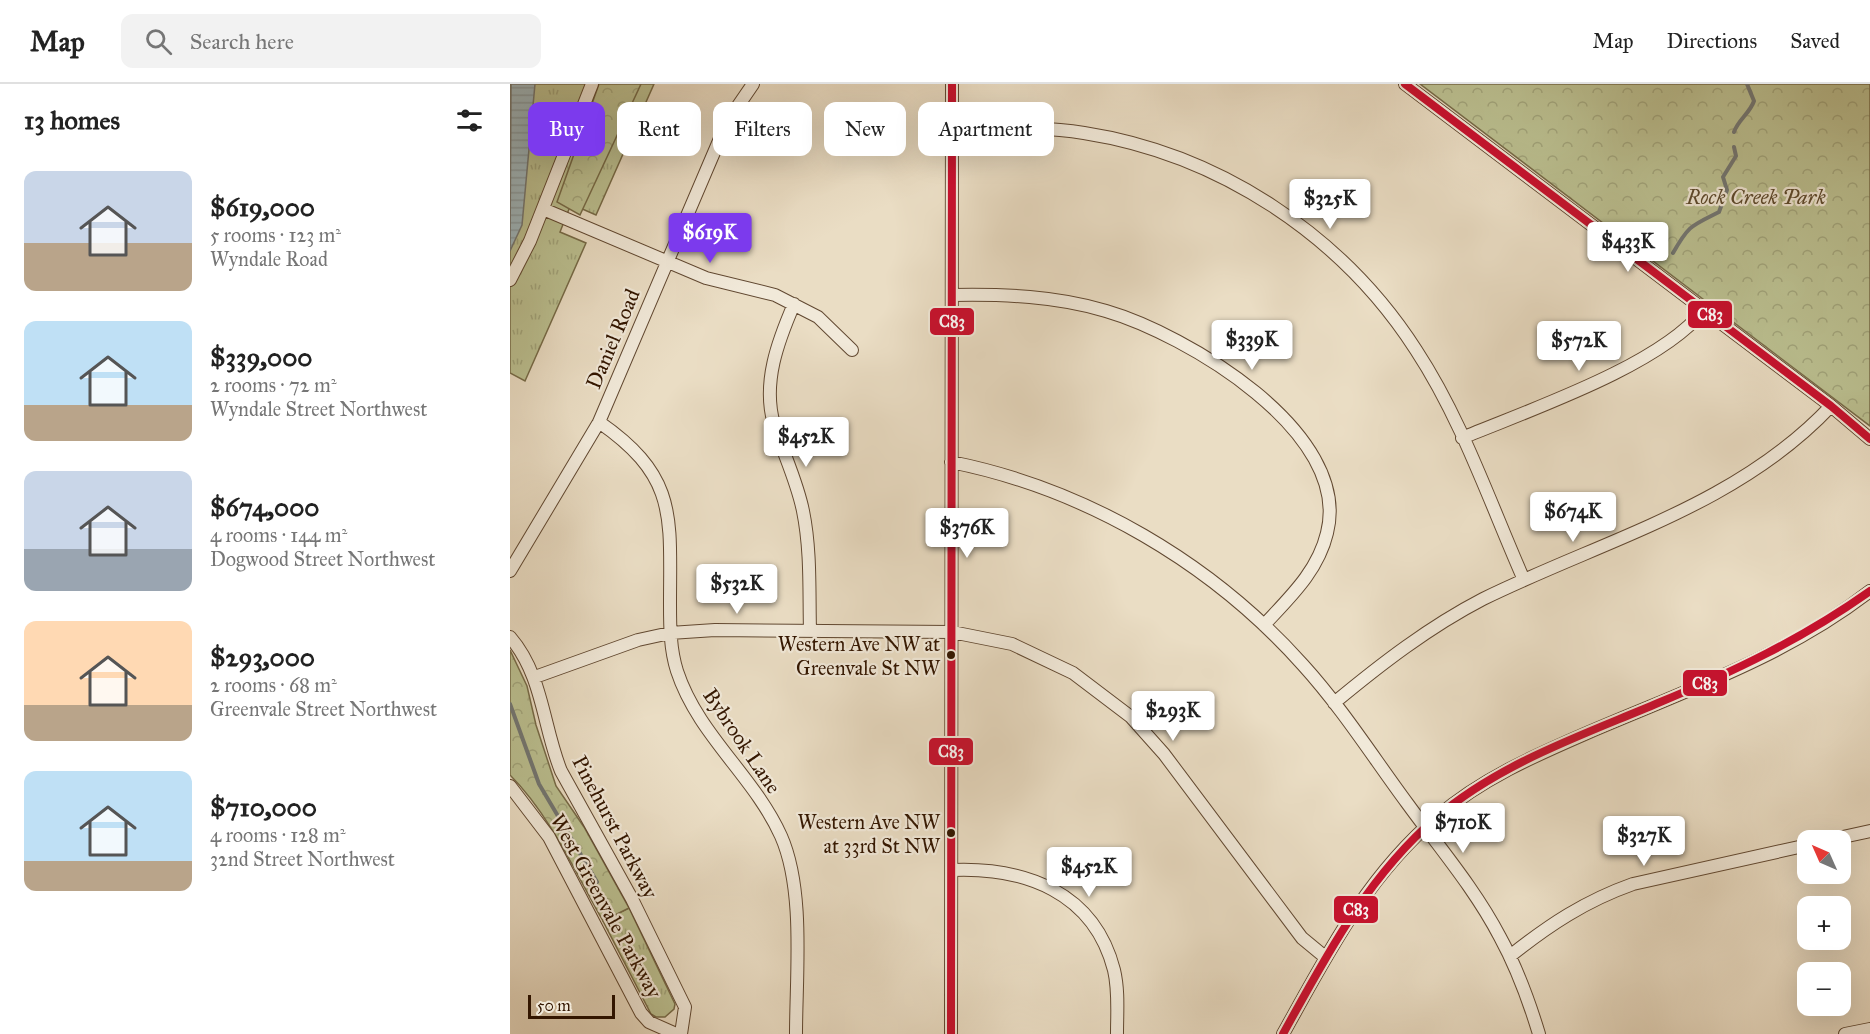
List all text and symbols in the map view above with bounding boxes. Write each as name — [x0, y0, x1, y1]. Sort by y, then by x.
search box — [121, 14, 541, 68]
text: Map — [30, 24, 85, 59]
icon: search — [142, 25, 175, 58]
text: Search here — [190, 28, 294, 55]
text: Map — [1593, 28, 1634, 54]
text: Directions — [1667, 28, 1757, 54]
text: Saved — [1790, 28, 1840, 54]
chip: Buy — [528, 102, 605, 156]
chip: Rent — [617, 102, 701, 156]
chip: Filters — [713, 102, 812, 156]
chip: New — [824, 102, 906, 156]
chip: Apartment — [918, 102, 1054, 156]
text: 13 homes — [24, 104, 120, 136]
icon: filters — [453, 104, 486, 137]
pin: $325K — [1288, 179, 1372, 230]
park label: Rock Creek Park — [1685, 184, 1826, 210]
text: $325K — [1303, 186, 1357, 210]
text: $619,000 — [210, 191, 315, 223]
icon: home — [72, 195, 144, 267]
pin: $619K — [668, 213, 752, 264]
text: $619K — [683, 220, 737, 244]
pin: $433K — [1586, 222, 1670, 273]
text: 5 rooms · 123 m² — [210, 223, 341, 247]
text: $433K — [1601, 229, 1655, 253]
text: Wyndale Road — [210, 247, 328, 271]
street label: Daniel Road — [580, 285, 646, 393]
line badge: C83 — [1687, 300, 1733, 329]
text: C83 — [1697, 305, 1723, 325]
line badge: C83 — [929, 307, 975, 336]
text: C83 — [939, 312, 965, 332]
pin: $339K — [1210, 320, 1294, 371]
pin: $572K — [1537, 321, 1621, 372]
text: $339K — [1226, 327, 1278, 351]
text: $572K — [1551, 328, 1607, 352]
text: $339,000 — [210, 341, 312, 373]
icon: home — [72, 345, 144, 417]
text: 2 rooms · 72 m² — [210, 373, 337, 397]
text: Wyndale Street Northwest — [210, 397, 427, 421]
pin: $452K — [764, 417, 848, 468]
text: $452K — [778, 424, 834, 448]
text: $674,000 — [210, 491, 319, 523]
pin: $674K — [1531, 492, 1615, 543]
icon: home — [72, 495, 144, 567]
text: $674K — [1544, 499, 1602, 523]
pin: $376K — [925, 508, 1009, 559]
text: $376K — [939, 515, 995, 539]
text: 4 rooms · 144 m² — [210, 523, 347, 547]
text: Dogwood Street Northwest — [210, 547, 435, 571]
pin: $532K — [695, 564, 779, 615]
text: $532K — [710, 571, 764, 595]
place label: Western Ave NW at Greenvale St NW — [778, 632, 941, 680]
text: $293,000 — [210, 641, 315, 673]
icon: home — [72, 645, 144, 717]
marker: Western Ave NW at Greenvale St NW — [945, 649, 957, 661]
line badge: C83 — [1682, 669, 1728, 697]
text: 2 rooms · 68 m² — [210, 673, 337, 697]
text: C83 — [1692, 674, 1718, 694]
street label: Bybrook Lane — [697, 683, 787, 799]
pin: $293K — [1131, 691, 1215, 742]
text: Greenvale Street Northwest — [210, 697, 437, 721]
text: $293K — [1146, 698, 1200, 722]
line badge: C83 — [928, 737, 974, 766]
text: C83 — [938, 742, 964, 762]
street label: Pinehurst Parkway — [566, 751, 664, 904]
text: $710,000 — [210, 791, 317, 823]
icon: home — [72, 795, 144, 867]
pin: $710K — [1421, 803, 1505, 854]
street label: West Greenvale Parkway — [544, 809, 668, 1004]
place label: Western Ave NW at 33rd St NW — [798, 810, 941, 858]
text: $710K — [1435, 810, 1491, 834]
pin: $327K — [1602, 816, 1686, 867]
text: 4 rooms · 128 m² — [210, 823, 346, 847]
text: $327K — [1617, 823, 1671, 847]
marker: Western Ave NW at 33rd St NW — [945, 827, 957, 839]
north arrow — [1797, 830, 1851, 884]
map controls — [1797, 830, 1851, 1016]
text: 32nd Street Northwest — [210, 847, 395, 871]
pin: $452K — [1047, 847, 1131, 898]
text: $452K — [1061, 854, 1117, 878]
line badge: C83 — [1333, 895, 1379, 924]
button: + — [1797, 896, 1851, 950]
text: C83 — [1343, 900, 1369, 920]
button: − — [1797, 962, 1851, 1016]
scale bar — [528, 992, 615, 1020]
text: 50 m — [537, 996, 571, 1015]

